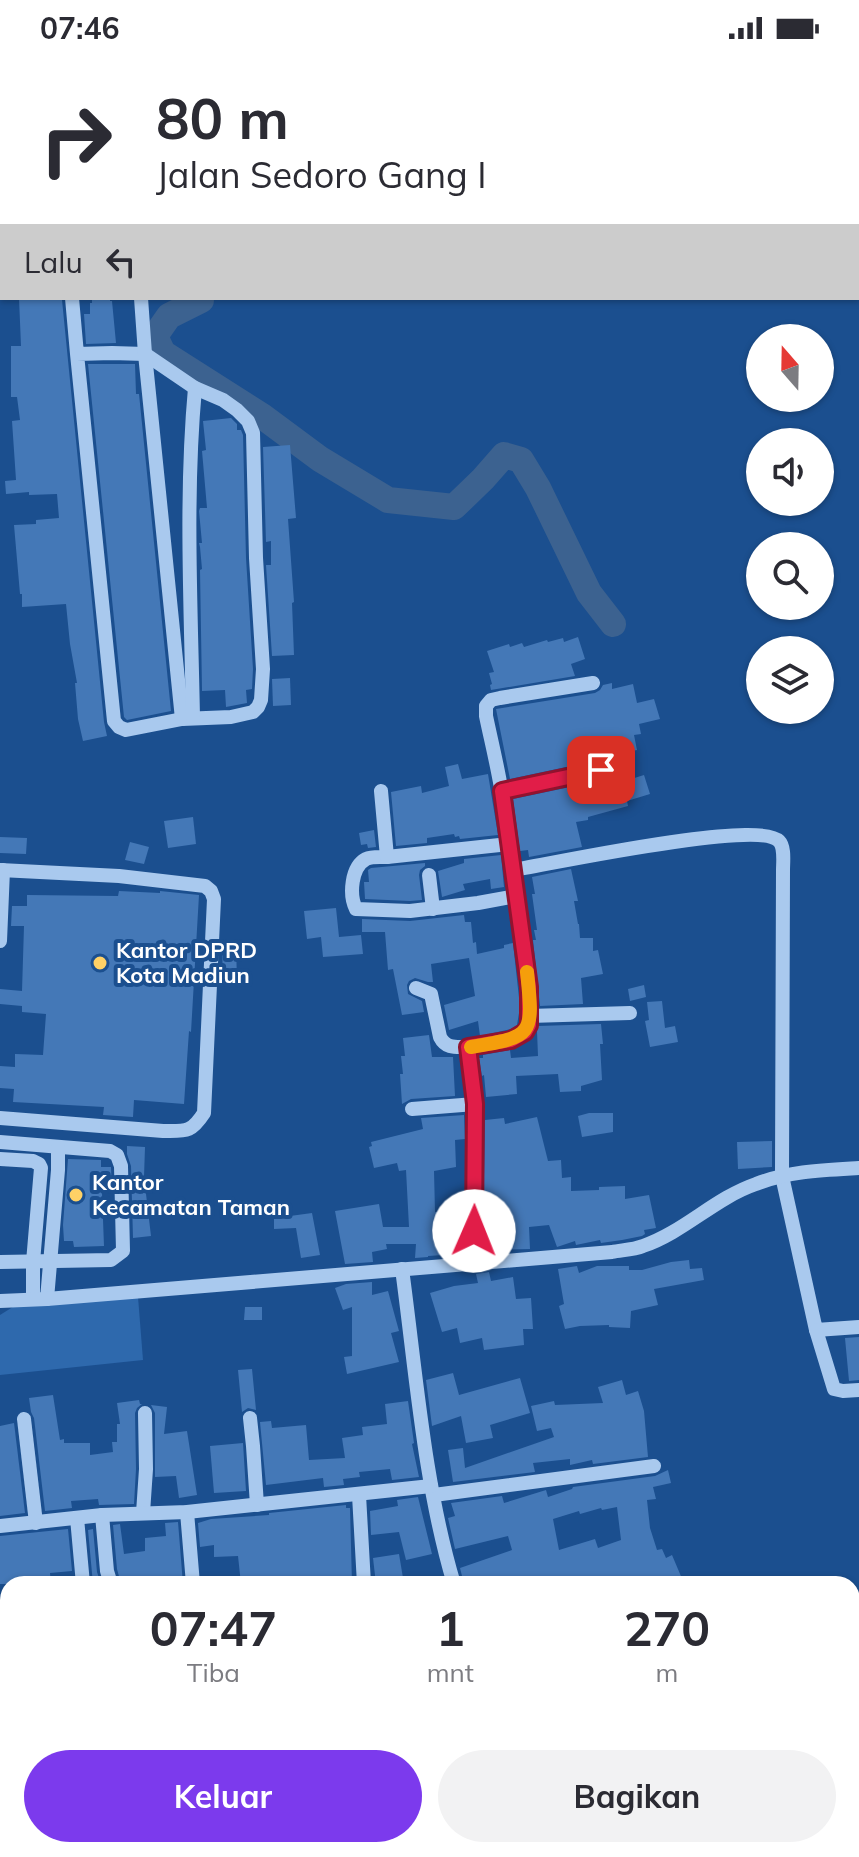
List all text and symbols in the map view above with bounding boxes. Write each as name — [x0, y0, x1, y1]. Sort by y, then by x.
text: 07:46 — [40, 9, 119, 47]
text: 80 m — [156, 83, 289, 153]
icon: right — [24, 88, 128, 192]
text: Jalan Sedoro Gang I — [156, 152, 487, 197]
icon: left — [99, 240, 143, 284]
text: Lalu — [24, 243, 83, 281]
north arrow — [746, 324, 834, 412]
map controls — [746, 324, 834, 724]
button: sound — [746, 428, 834, 516]
button: search — [746, 532, 834, 620]
button: layers — [746, 636, 834, 724]
pin — [567, 736, 635, 804]
icon: arrive — [579, 748, 623, 792]
place label: Kantor DPRD Kota Madiun — [116, 936, 257, 989]
marker: Kantor DPRD Kota Madiun — [91, 954, 109, 972]
place label: Kantor Kecamatan Taman — [92, 1168, 290, 1221]
marker: Kantor Kecamatan Taman — [67, 1186, 85, 1204]
position arrow — [432, 1189, 516, 1273]
text: 07:47 — [150, 1598, 277, 1658]
text: 1 — [436, 1598, 465, 1658]
text: 270 — [624, 1598, 710, 1658]
text: Tiba — [187, 1656, 240, 1689]
text: mnt — [427, 1656, 474, 1689]
text: m — [656, 1656, 678, 1689]
button: Keluar — [24, 1750, 422, 1842]
button: Bagikan — [438, 1750, 836, 1842]

